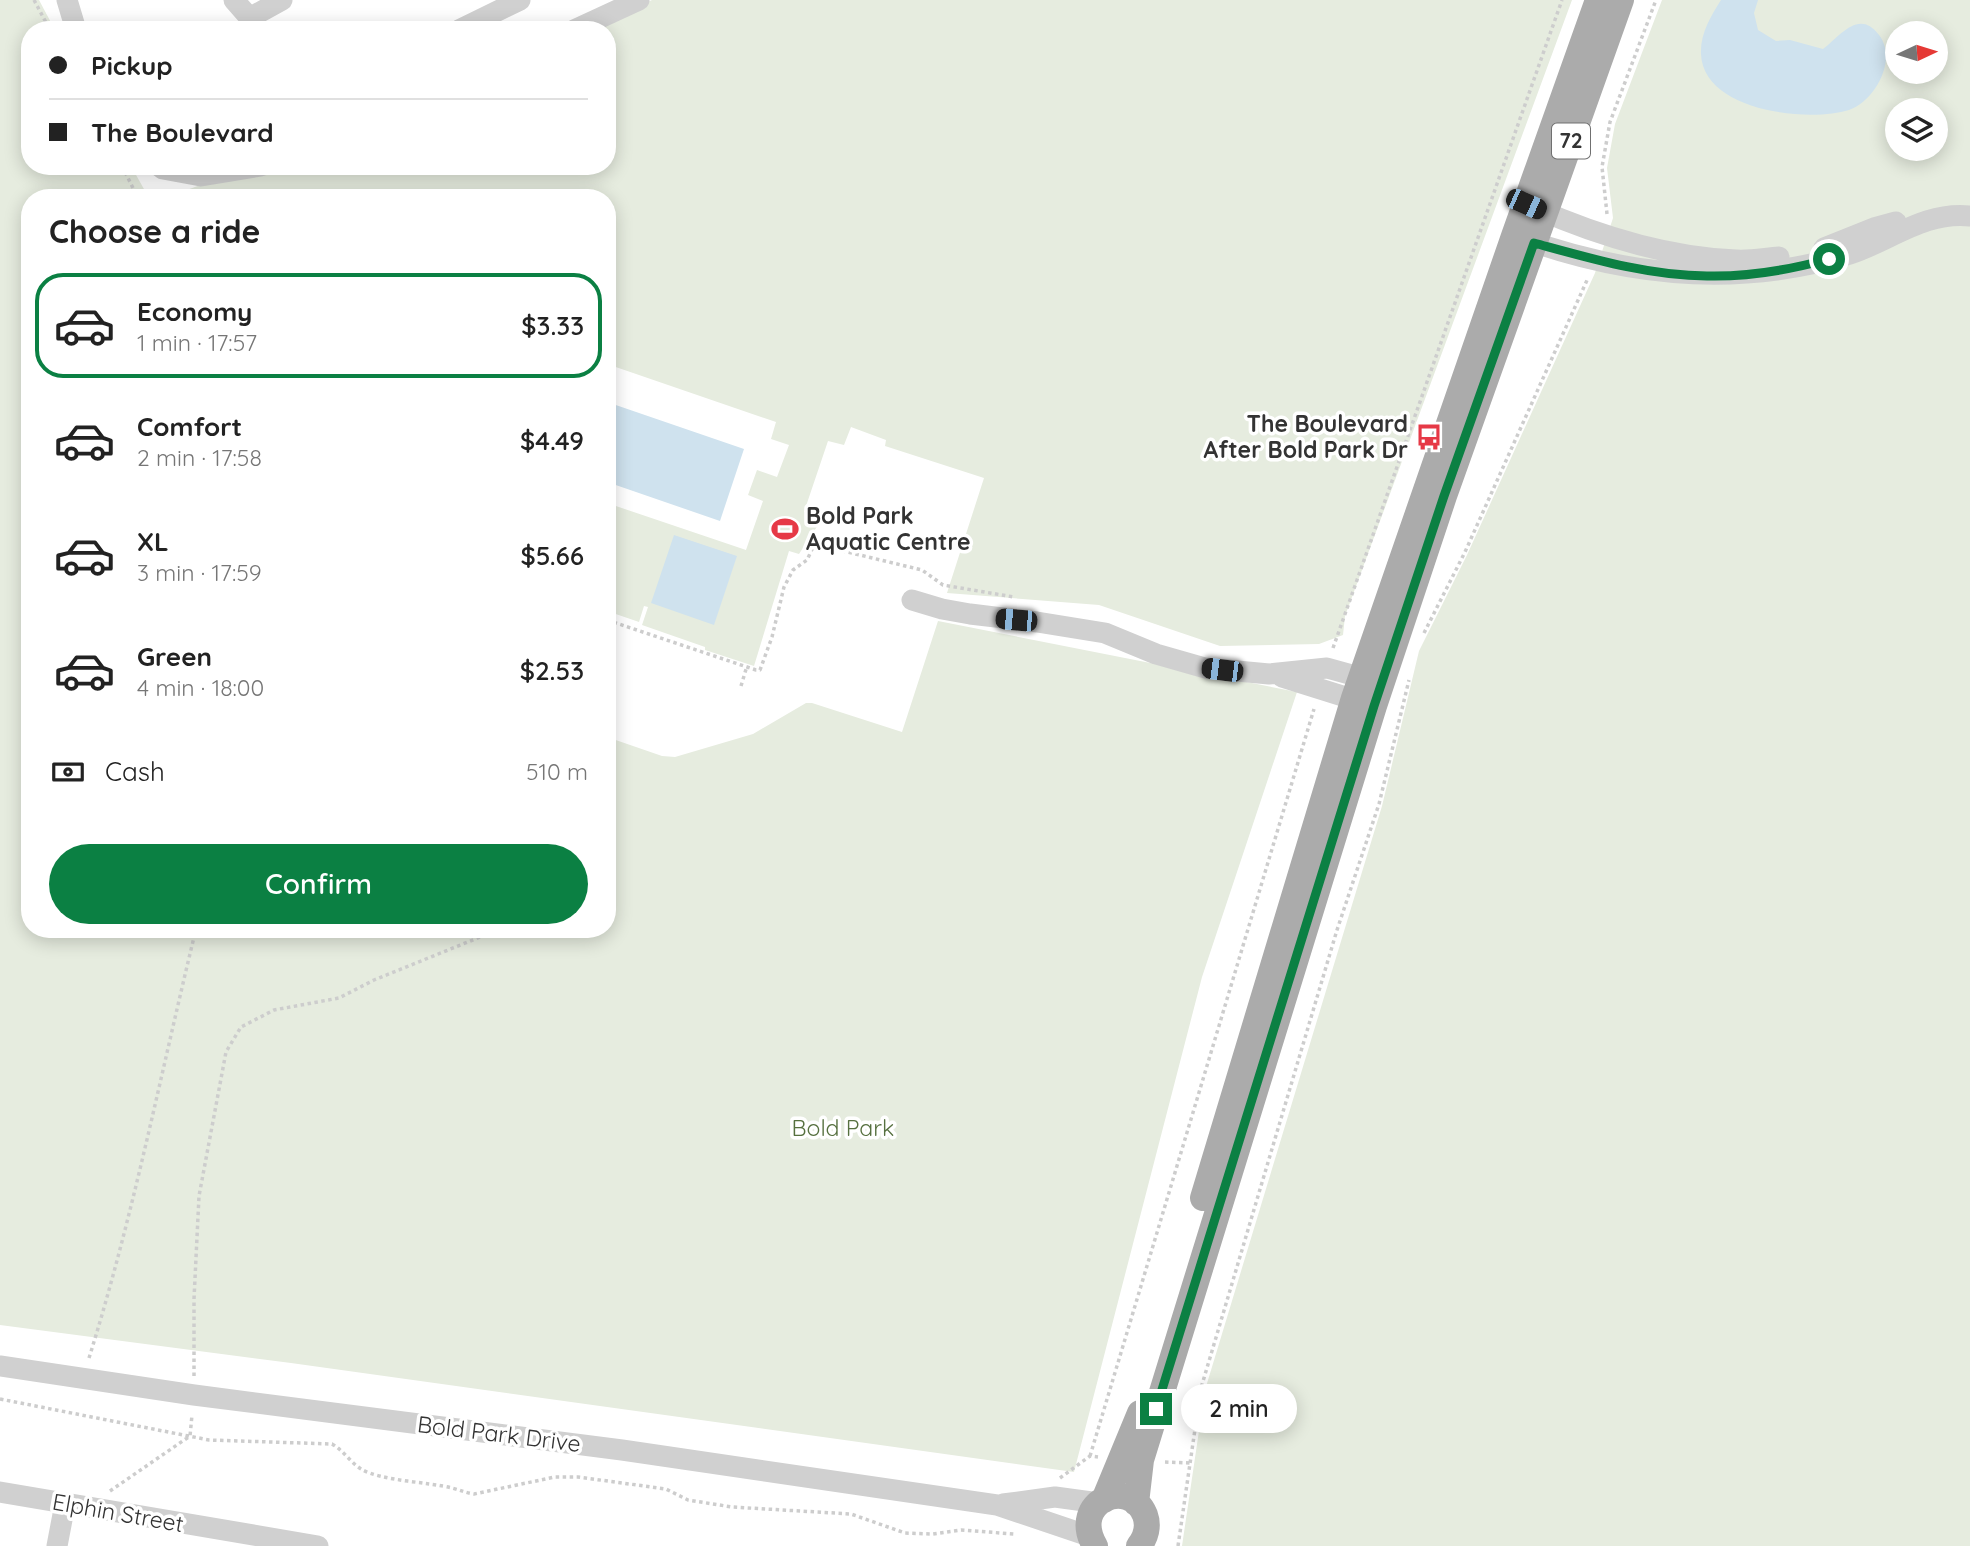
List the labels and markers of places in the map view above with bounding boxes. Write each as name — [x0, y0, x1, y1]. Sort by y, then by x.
place label: The Boulevard After Bold Park Dr — [1204, 409, 1408, 464]
bus stop icon: The Boulevard After Bold Park Dr — [1414, 422, 1444, 452]
place label: Bold Park Aquatic Centre — [806, 501, 970, 556]
sports icon: Bold Park Aquatic Centre — [770, 514, 800, 544]

